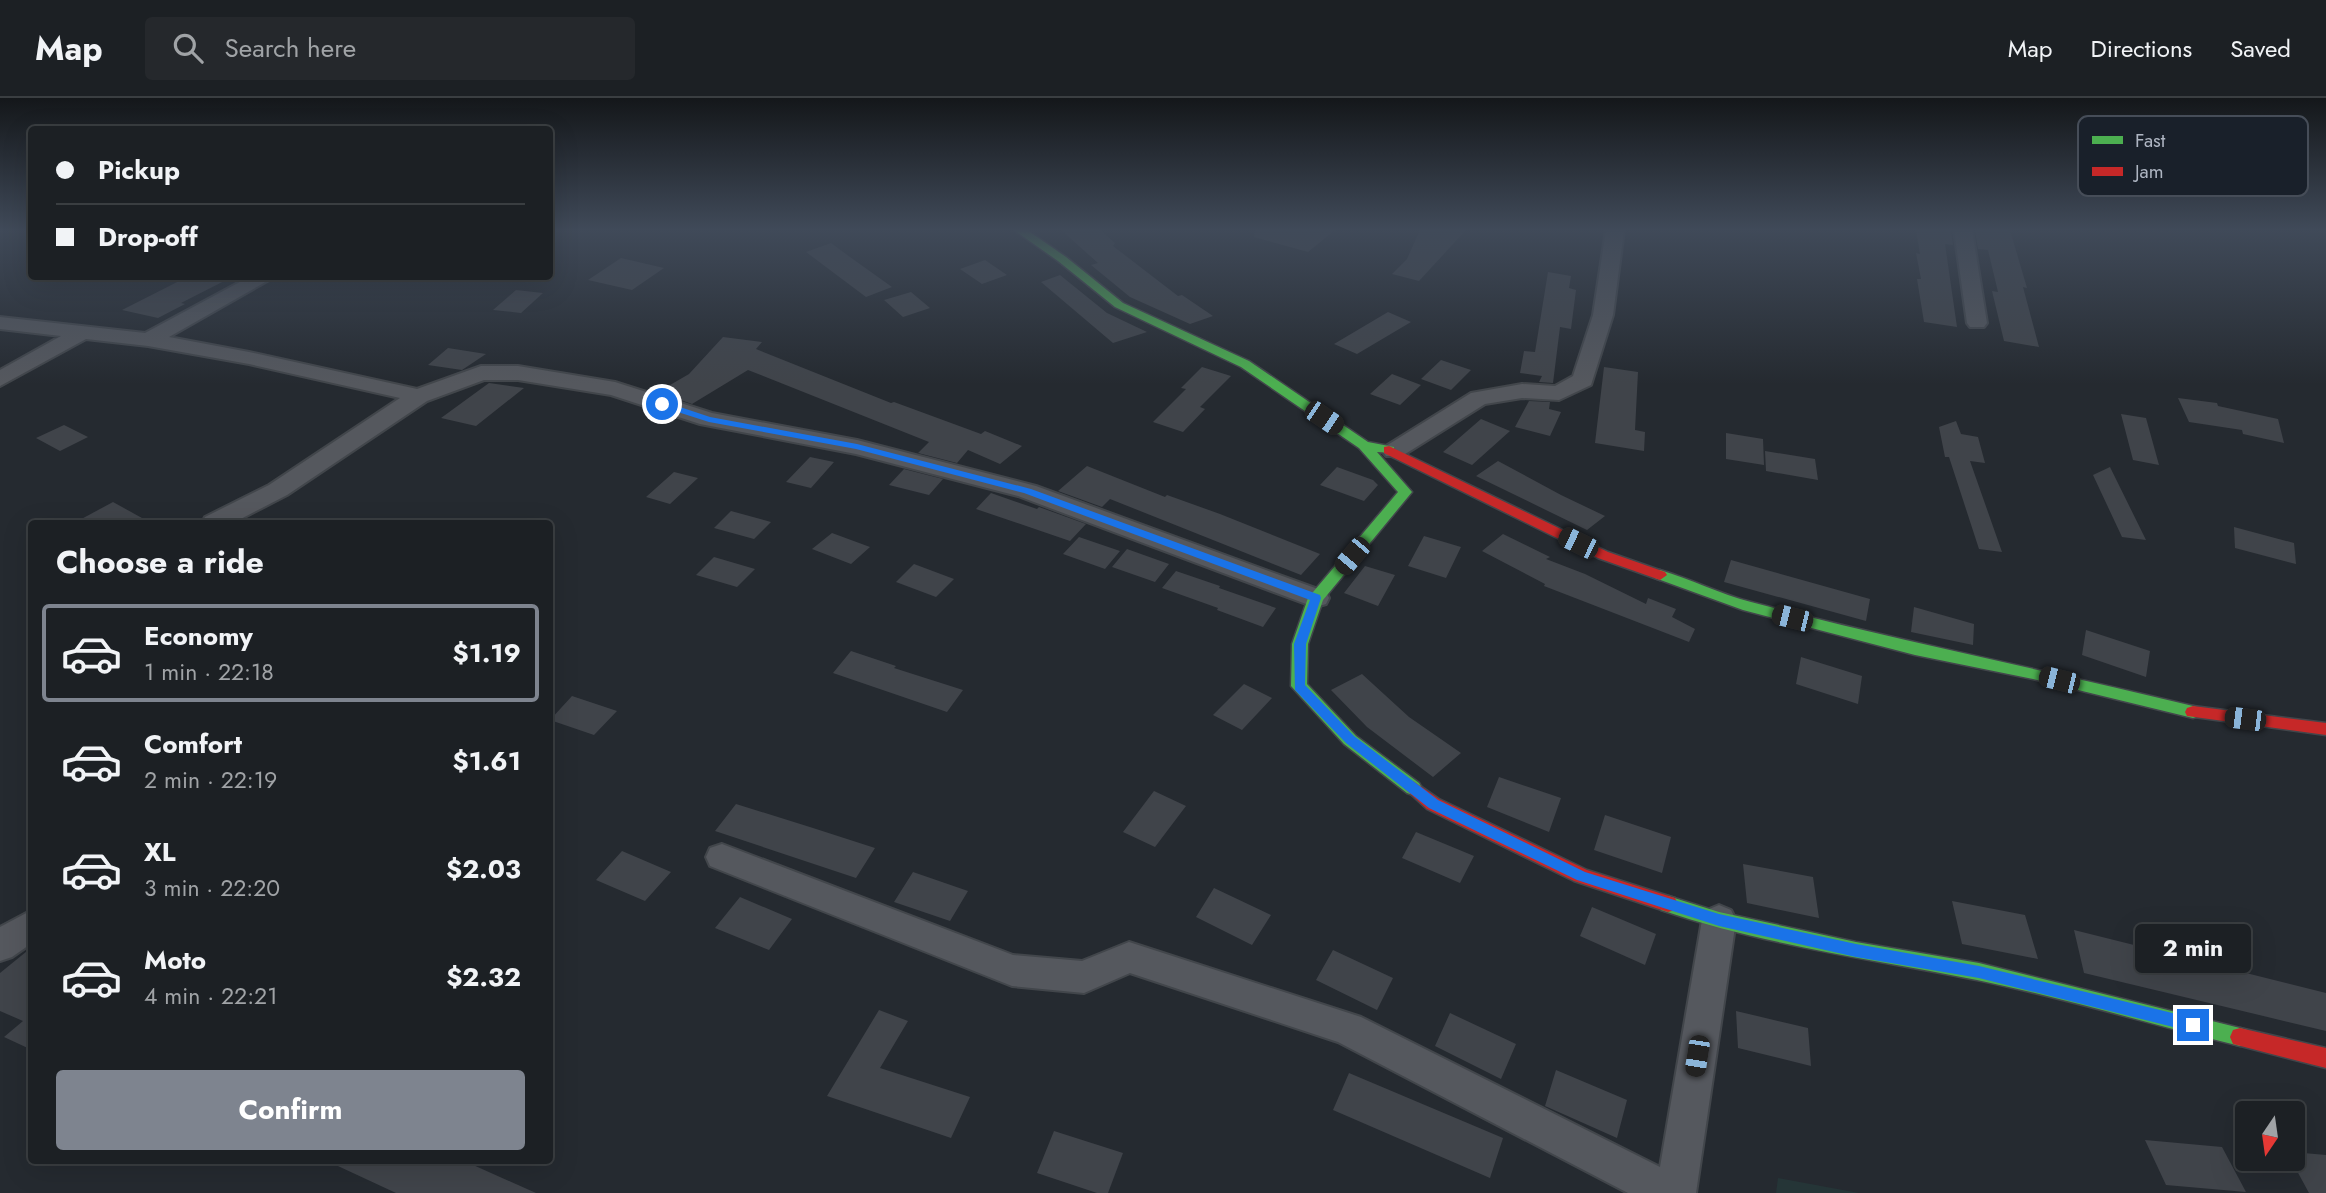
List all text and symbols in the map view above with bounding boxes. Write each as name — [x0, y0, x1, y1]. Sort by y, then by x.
search box — [145, 17, 635, 80]
text: Map — [35, 25, 103, 72]
icon: search — [169, 29, 207, 67]
text: Search here — [225, 29, 356, 67]
text: Map — [2008, 31, 2053, 66]
text: Directions — [2091, 31, 2192, 66]
text: Saved — [2230, 31, 2291, 66]
legend — [2078, 116, 2308, 196]
text: Fast — [2135, 127, 2166, 154]
text: Pickup — [98, 151, 180, 189]
text: Jam — [2132, 158, 2164, 185]
text: Drop-off — [98, 218, 198, 256]
route start — [646, 388, 678, 420]
car — [1301, 398, 1348, 438]
car — [1555, 524, 1602, 562]
car — [1331, 533, 1374, 579]
text: Choose a ride — [56, 539, 264, 585]
car — [1770, 603, 1815, 633]
text: Economy — [144, 617, 253, 655]
icon: car — [60, 622, 123, 685]
text: $1.19 — [453, 634, 521, 672]
text: 1 min · 22:18 — [144, 655, 274, 689]
car — [2037, 665, 2082, 695]
car — [2223, 706, 2268, 732]
text: Comfort — [144, 725, 242, 763]
icon: car — [60, 730, 123, 793]
text: $1.61 — [453, 742, 521, 780]
text: 2 min · 22:19 — [144, 763, 277, 797]
text: XL — [144, 833, 176, 871]
icon: car — [60, 838, 123, 901]
text: $2.03 — [446, 850, 521, 888]
text: 3 min · 22:20 — [144, 871, 280, 905]
callout: 2 min — [2135, 923, 2251, 972]
text: 2 min — [2163, 931, 2223, 965]
text: Moto — [144, 941, 206, 979]
icon: car — [60, 946, 123, 1009]
text: $2.32 — [446, 958, 521, 996]
text: 4 min · 22:21 — [144, 979, 278, 1013]
route end — [2177, 1009, 2209, 1041]
car — [1684, 1034, 1711, 1078]
button: Confirm — [56, 1070, 525, 1150]
north arrow — [2235, 1101, 2305, 1171]
map controls — [2235, 1101, 2305, 1171]

